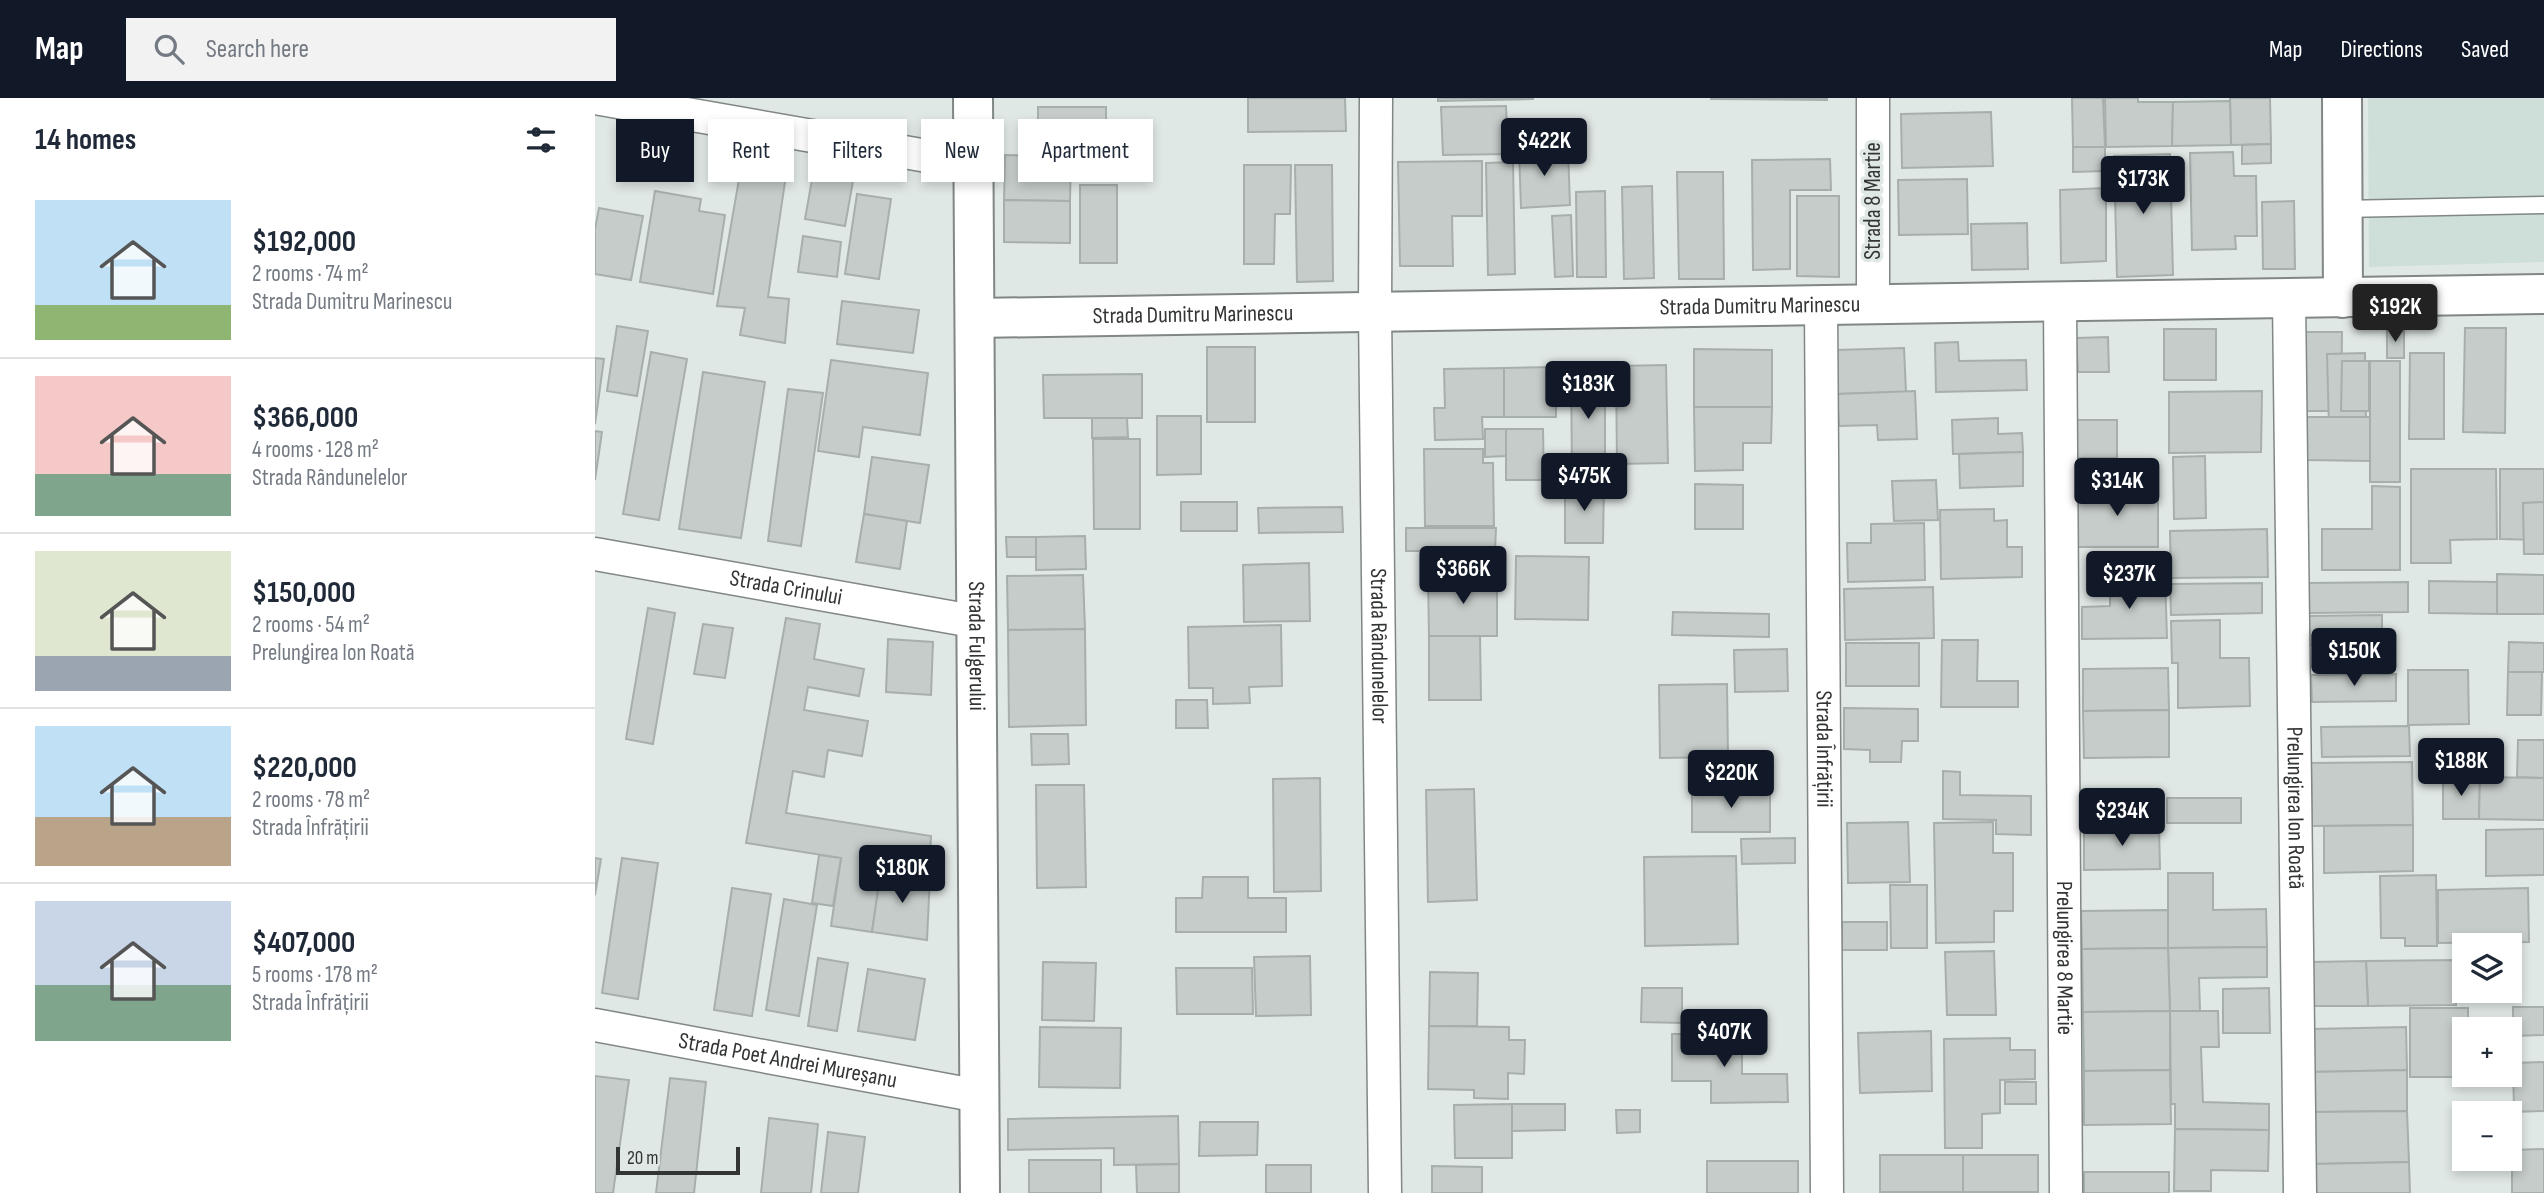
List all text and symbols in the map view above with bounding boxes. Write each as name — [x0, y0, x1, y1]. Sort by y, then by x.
search box — [126, 18, 616, 81]
text: Map — [35, 29, 84, 69]
icon: search — [150, 30, 188, 68]
text: Search here — [206, 34, 309, 65]
text: Map — [2269, 35, 2302, 64]
text: Directions — [2340, 35, 2423, 64]
text: Saved — [2461, 35, 2509, 64]
pin: $422K — [1495, 118, 1593, 178]
chip: Buy — [616, 119, 694, 182]
chip: Rent — [708, 119, 794, 182]
chip: Filters — [808, 119, 907, 182]
chip: New — [921, 119, 1004, 182]
chip: Apartment — [1018, 119, 1153, 182]
icon: filters — [522, 121, 560, 159]
text: 14 homes — [35, 122, 136, 158]
text: $422K — [1517, 127, 1571, 155]
street label: Strada 8 Martie — [1859, 142, 1887, 260]
pin: $173K — [2094, 156, 2192, 216]
text: $173K — [2117, 165, 2169, 193]
text: $192,000 — [252, 224, 356, 260]
icon: home — [91, 228, 175, 312]
text: 2 rooms · 74 m² — [252, 260, 369, 288]
pin: $192K — [2346, 285, 2444, 344]
text: Strada Dumitru Marinescu — [252, 288, 452, 316]
street label: Strada Dumitru Marinescu — [1659, 290, 1860, 322]
text: $192K — [2368, 293, 2422, 321]
street label: Strada Dumitru Marinescu — [1092, 299, 1294, 330]
pin: $183K — [1539, 362, 1637, 421]
text: $183K — [1561, 370, 1615, 398]
text: $366,000 — [252, 400, 358, 436]
icon: home — [91, 404, 175, 488]
text: 4 rooms · 128 m² — [252, 436, 379, 464]
pin: $475K — [1535, 454, 1633, 513]
pin: $314K — [2068, 458, 2166, 518]
text: $475K — [1557, 462, 1611, 490]
text: Strada Rândunelelor — [252, 464, 407, 492]
text: $314K — [2090, 467, 2144, 495]
pin: $366K — [1414, 546, 1512, 606]
pin: $237K — [2080, 552, 2178, 611]
text: $366K — [1435, 555, 1491, 583]
text: $237K — [2102, 560, 2156, 588]
street label: Strada Crinului — [728, 564, 844, 612]
street label: Strada Rândunelelor — [1364, 568, 1394, 724]
text: $150,000 — [252, 575, 356, 611]
icon: home — [91, 579, 175, 663]
street label: Strada Fulgerului — [962, 581, 991, 711]
text: 2 rooms · 54 m² — [252, 611, 370, 639]
pin: $150K — [2305, 628, 2403, 688]
text: $150K — [2327, 637, 2381, 665]
text: Prelungirea Ion Roată — [252, 639, 415, 667]
street label: Strada Înfrățirii — [1810, 690, 1838, 807]
street label: Prelungirea Ion Roată — [2280, 726, 2310, 889]
pin: $188K — [2412, 738, 2510, 798]
text: $188K — [2434, 747, 2488, 775]
text: $220,000 — [252, 750, 357, 786]
pin: $220K — [1682, 750, 1780, 810]
icon: home — [91, 754, 175, 838]
text: $220K — [1704, 759, 1758, 787]
text: 2 rooms · 78 m² — [252, 786, 370, 814]
pin: $234K — [2073, 788, 2171, 848]
text: $234K — [2095, 797, 2149, 825]
text: Strada Înfrățirii — [252, 814, 369, 842]
pin: $180K — [853, 846, 951, 905]
text: $180K — [875, 854, 929, 882]
street label: Prelungirea 8 Martie — [2050, 881, 2079, 1035]
text: $407,000 — [252, 925, 355, 961]
icon: home — [91, 929, 175, 1013]
map controls — [2452, 933, 2522, 1171]
button: layers — [2452, 933, 2522, 1003]
text: 5 rooms · 178 m² — [252, 961, 378, 989]
text: Strada Înfrățirii — [252, 989, 369, 1017]
pin: $407K — [1675, 1010, 1773, 1069]
button: + — [2452, 1017, 2522, 1087]
text: $407K — [1697, 1018, 1751, 1046]
street label: Strada Poet Andrei Mureșanu — [676, 1027, 899, 1095]
button: − — [2452, 1101, 2522, 1171]
scale bar — [616, 1144, 740, 1176]
text: 20 m — [627, 1147, 659, 1170]

